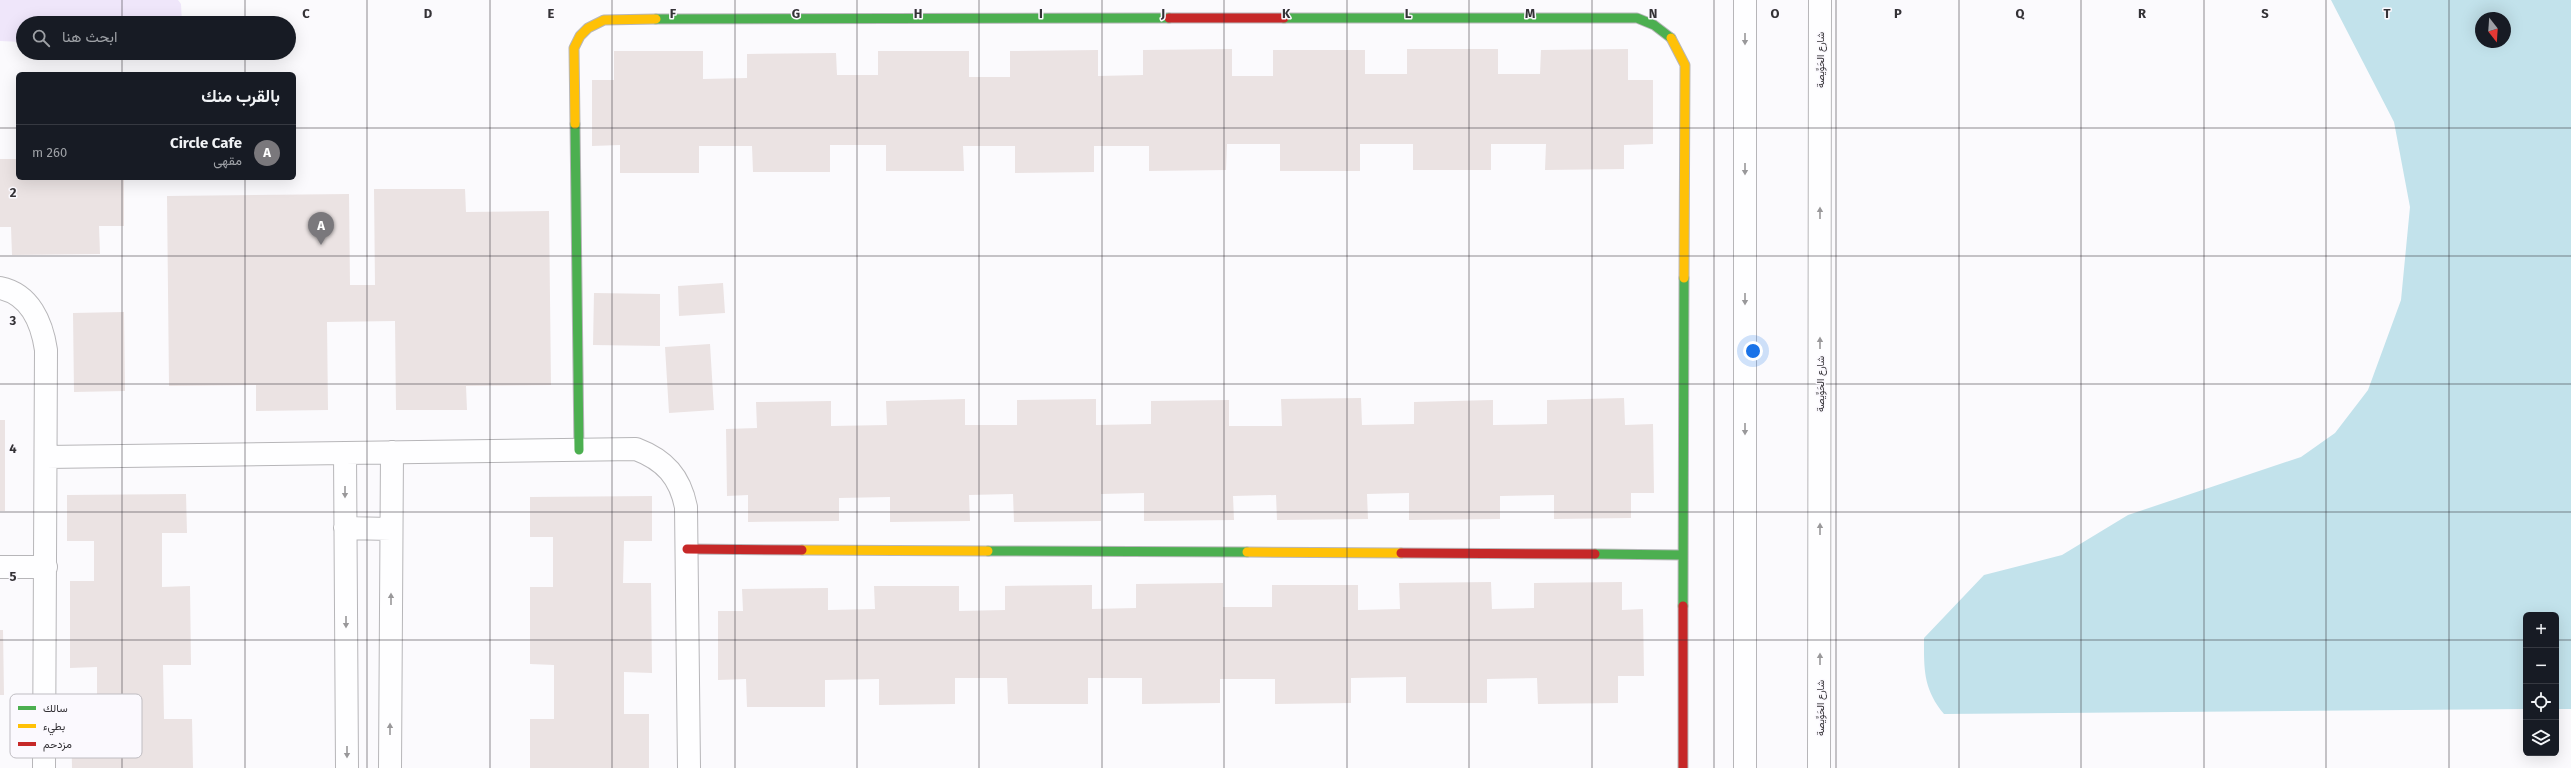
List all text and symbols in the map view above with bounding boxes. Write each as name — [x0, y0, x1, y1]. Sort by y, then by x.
text: C — [302, 6, 310, 21]
text: D — [424, 6, 433, 21]
text: E — [548, 6, 555, 21]
text: F — [670, 6, 677, 21]
text: G — [792, 6, 800, 21]
text: H — [914, 6, 922, 21]
text: I — [1039, 6, 1043, 21]
text: J — [1160, 6, 1165, 21]
text: K — [1282, 6, 1291, 21]
text: L — [1405, 6, 1412, 21]
text: M — [1525, 6, 1535, 21]
text: N — [1649, 6, 1657, 21]
text: O — [1771, 6, 1780, 21]
text: P — [1894, 6, 1902, 21]
text: Q — [2016, 6, 2026, 21]
text: R — [2138, 6, 2147, 21]
text: S — [2261, 6, 2269, 21]
text: T — [2383, 6, 2391, 21]
north arrow — [2475, 12, 2511, 48]
search box — [16, 16, 296, 60]
icon: search — [30, 27, 52, 49]
text: ابحث هنا — [62, 28, 117, 46]
street label: شارع الحَوِّيصة — [1815, 32, 1827, 88]
one-way arrow — [1742, 33, 1748, 46]
text: بالقرب منك — [201, 86, 280, 107]
text: Circle Cafe — [170, 134, 242, 152]
text: 260 m — [32, 145, 67, 160]
text: A — [263, 145, 271, 160]
text: مقهى — [213, 153, 242, 168]
one-way arrow — [1742, 163, 1748, 176]
text: 2 — [10, 185, 17, 200]
one-way arrow — [1817, 206, 1823, 219]
pin: A — [308, 212, 334, 245]
one-way arrow — [1742, 293, 1748, 306]
text: 3 — [9, 313, 17, 328]
one-way arrow — [1817, 336, 1823, 349]
your location — [1743, 341, 1763, 361]
street label: شارع الحَوِّيصة — [1815, 356, 1827, 412]
one-way arrow — [1742, 423, 1748, 436]
text: 4 — [9, 441, 17, 456]
one-way arrow — [342, 486, 348, 499]
one-way arrow — [1817, 522, 1823, 535]
text: 5 — [10, 569, 17, 584]
one-way arrow — [388, 592, 394, 605]
map controls — [2523, 612, 2559, 756]
button: + — [2523, 612, 2559, 648]
one-way arrow — [343, 616, 349, 629]
button: − — [2523, 648, 2559, 684]
one-way arrow — [1817, 652, 1823, 665]
street label: شارع الحَوِّيصة — [1815, 680, 1827, 736]
button: locate — [2523, 684, 2559, 720]
legend — [10, 694, 142, 758]
text: سالك — [43, 702, 68, 715]
text: بطيء — [43, 720, 65, 736]
button: layers — [2523, 720, 2559, 756]
one-way arrow — [387, 722, 393, 735]
text: مزدحم — [43, 738, 72, 752]
one-way arrow — [343, 746, 350, 758]

